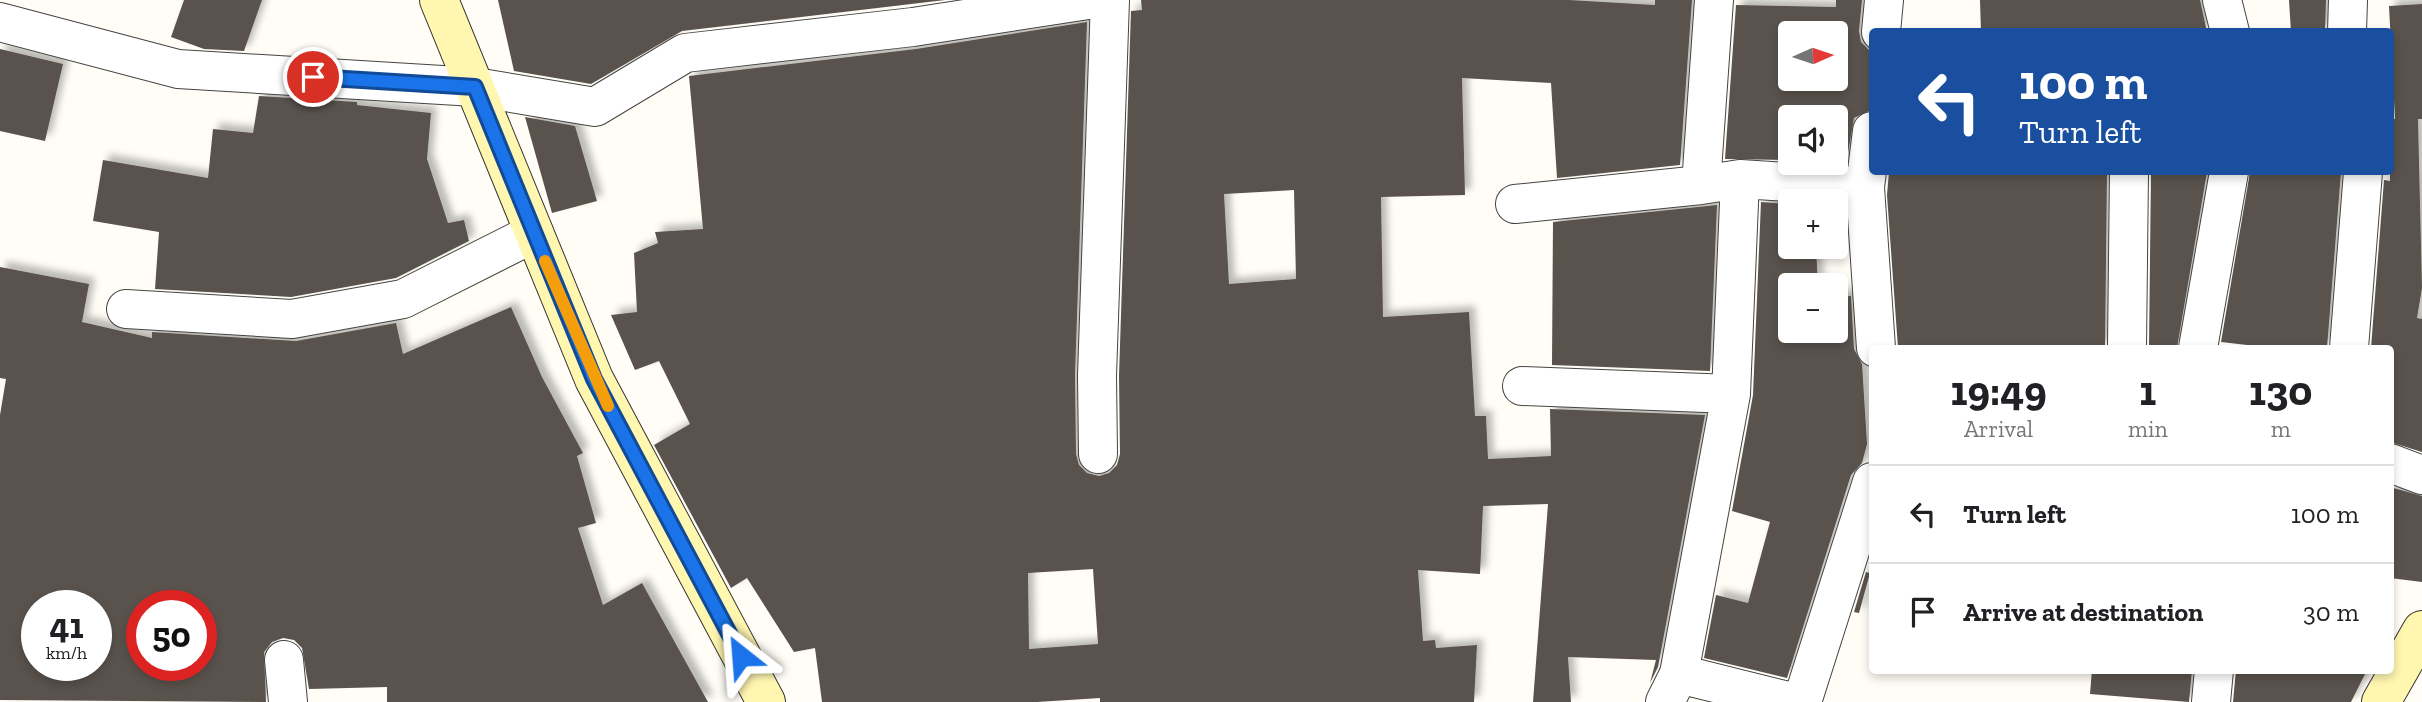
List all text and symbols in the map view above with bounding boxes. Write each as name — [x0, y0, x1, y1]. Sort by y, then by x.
north arrow — [1778, 21, 1848, 91]
map controls — [1778, 21, 1848, 343]
pin — [283, 47, 343, 107]
text: 100 m — [2019, 53, 2147, 112]
icon: left — [1904, 56, 1995, 147]
icon: arrive — [294, 58, 332, 96]
button: sound — [1778, 105, 1848, 175]
text: Turn left — [2019, 113, 2141, 151]
button: + — [1778, 189, 1848, 259]
button: − — [1778, 273, 1848, 343]
text: 19:49 — [1950, 365, 2047, 416]
text: 1 — [2139, 365, 2156, 416]
text: 130 — [2249, 365, 2313, 416]
text: Arrival — [1964, 415, 2033, 443]
text: min — [2128, 415, 2168, 443]
text: m — [2271, 415, 2291, 443]
icon: left — [1904, 495, 1942, 533]
text: Turn left — [1963, 498, 2066, 530]
text: 100 m — [2291, 498, 2359, 530]
speed limit sign: 50 — [126, 590, 217, 681]
icon: arrive — [1904, 593, 1942, 631]
text: Arrive at destination — [1963, 596, 2203, 628]
text: 30 m — [2303, 596, 2359, 628]
text: 41 — [49, 605, 84, 647]
position arrow — [704, 619, 778, 693]
text: km/h — [46, 642, 87, 664]

